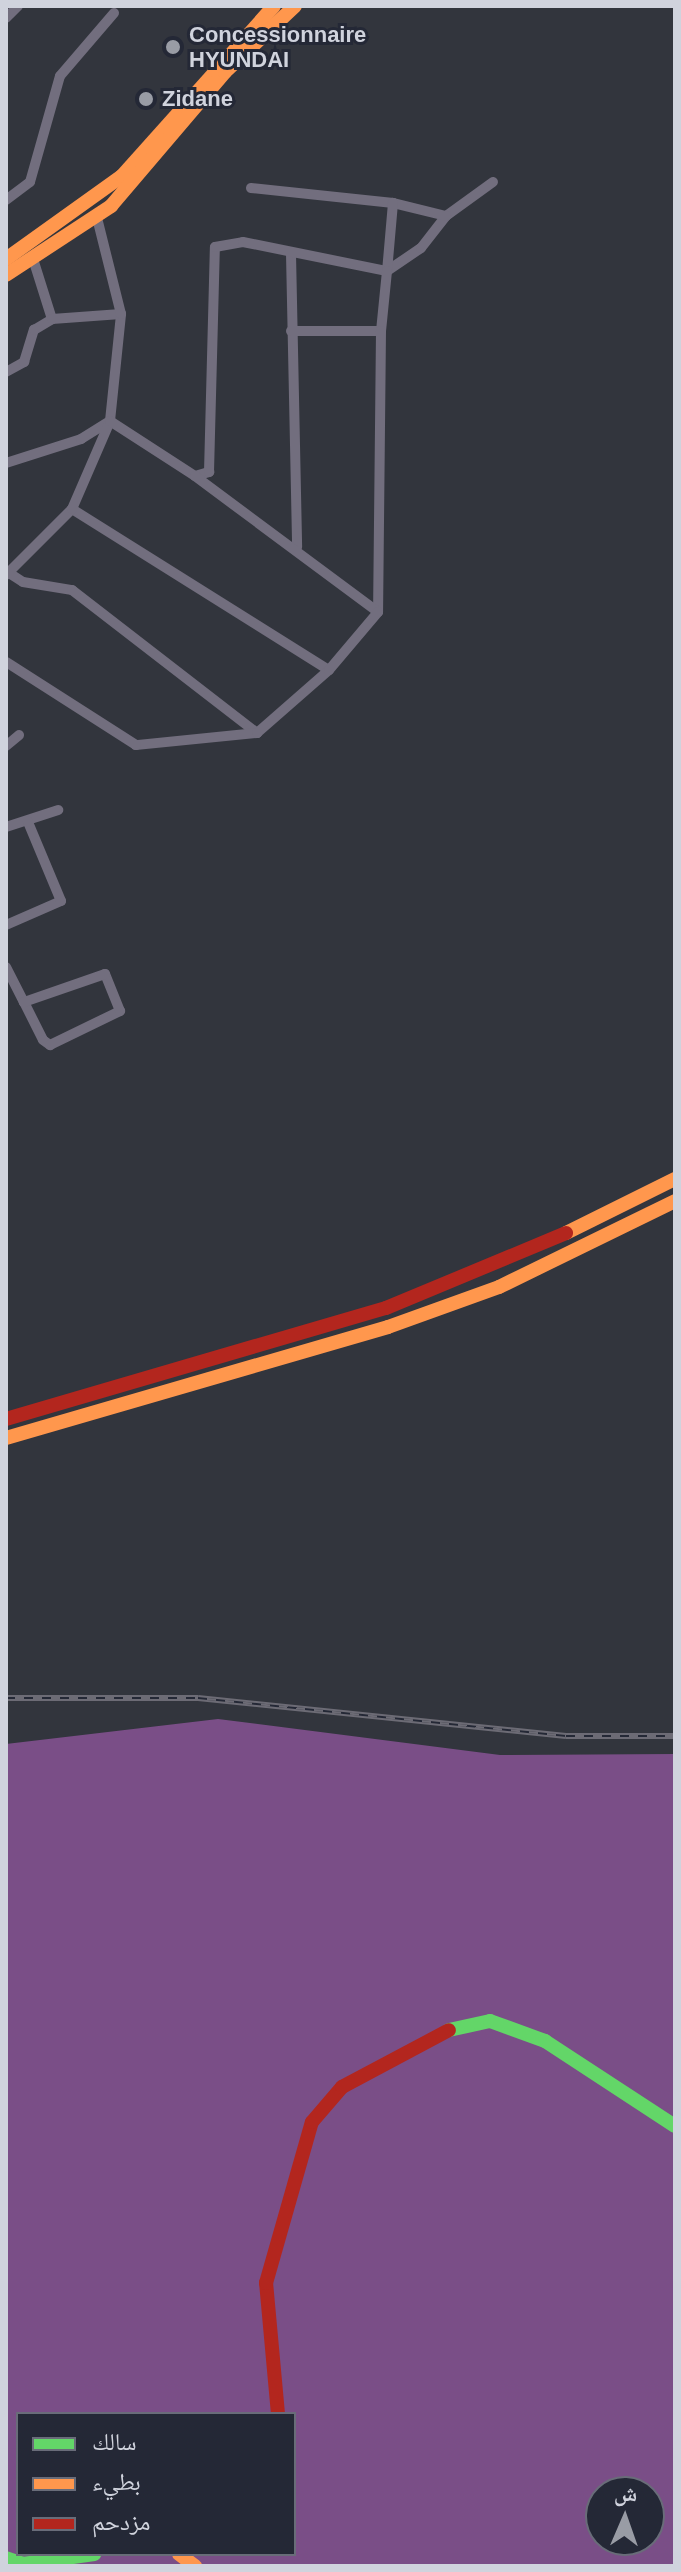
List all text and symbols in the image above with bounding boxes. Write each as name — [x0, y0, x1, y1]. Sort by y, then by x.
place label: Concessionnaire HYUNDAI — [189, 21, 366, 72]
marker: Concessionnaire HYUNDAI — [164, 38, 182, 56]
place label: Zidane — [162, 86, 233, 112]
marker: Zidane — [137, 90, 155, 108]
legend — [16, 2412, 296, 2556]
text: سالك — [92, 2428, 137, 2455]
text: بطيء — [92, 2468, 141, 2495]
north arrow — [585, 2476, 665, 2556]
text: ش — [614, 2481, 638, 2506]
text: مزدحم — [92, 2508, 151, 2535]

